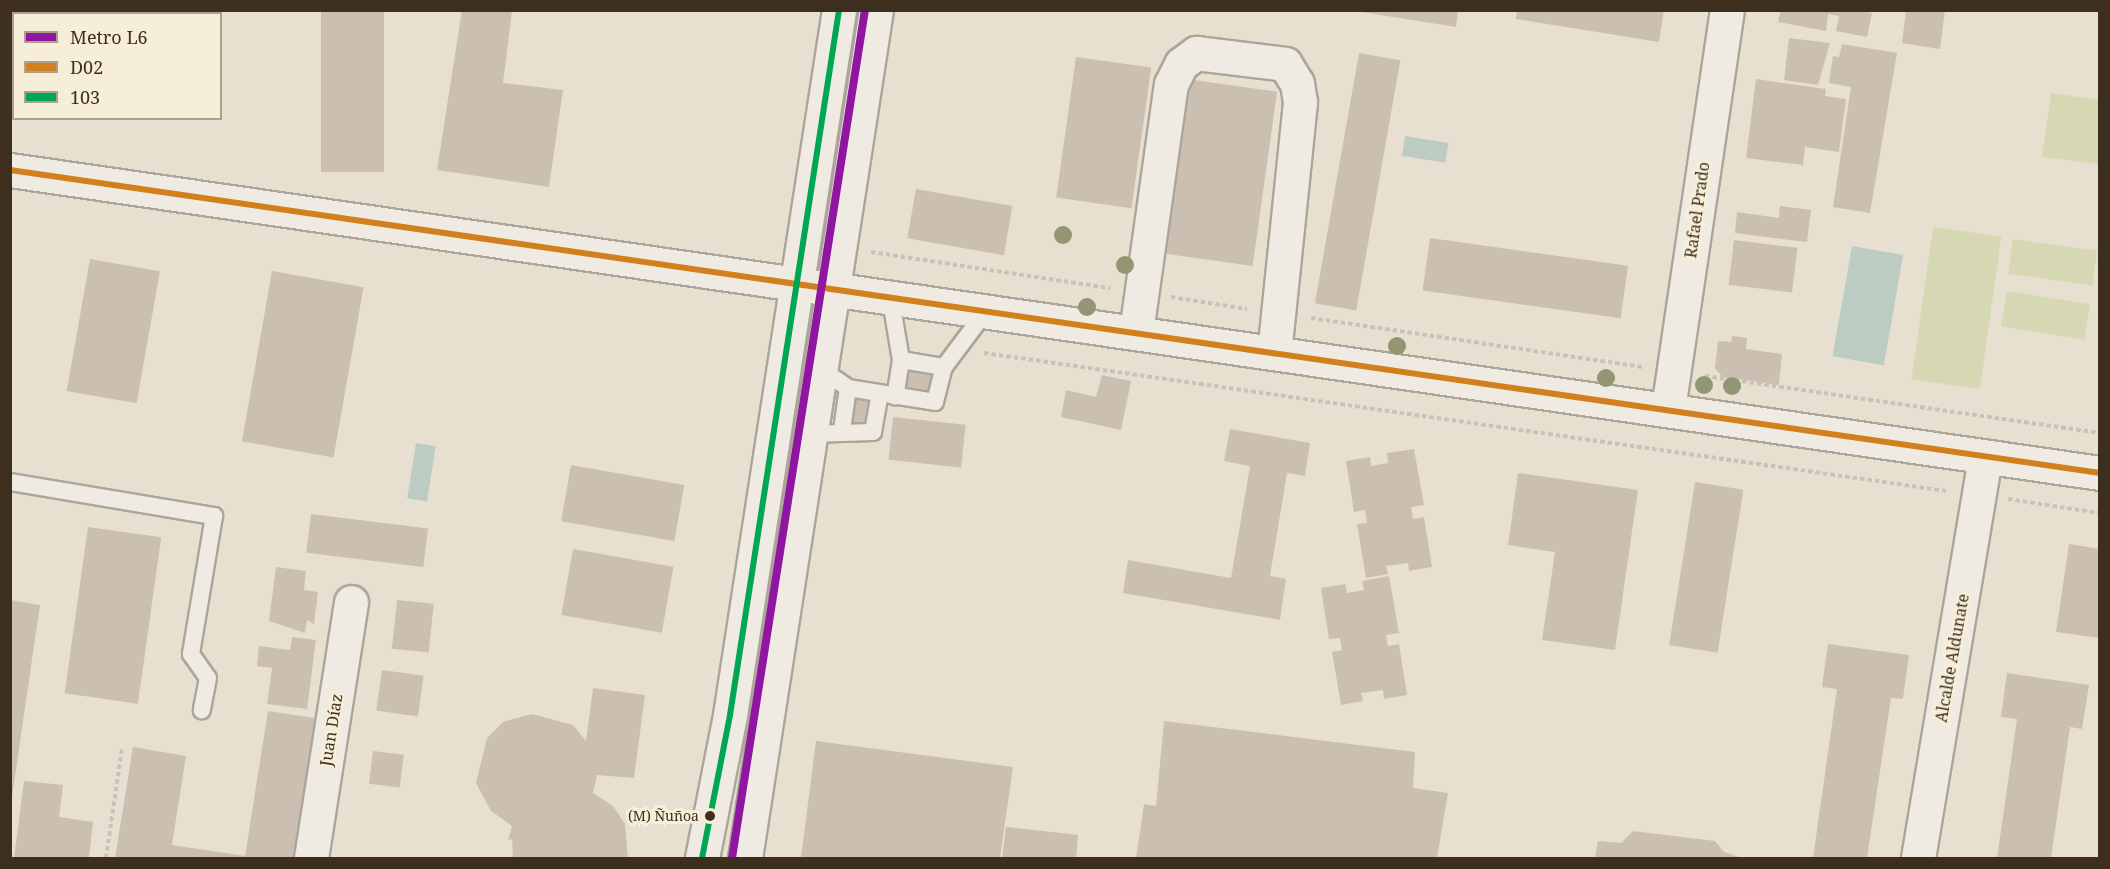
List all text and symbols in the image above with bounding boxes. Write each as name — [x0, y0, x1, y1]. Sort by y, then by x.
legend — [12, 12, 222, 120]
text: Metro L6 — [70, 25, 148, 49]
text: D02 — [70, 55, 103, 79]
text: 103 — [70, 85, 100, 109]
street label: Rafael Prado — [1681, 161, 1713, 259]
street label: Alcalde Aldunate — [1931, 592, 1973, 724]
street label: Juan Díaz — [316, 692, 346, 768]
place label: (M) Ñuñoa — [628, 808, 699, 824]
marker: (M) Ñuñoa — [704, 810, 716, 822]

